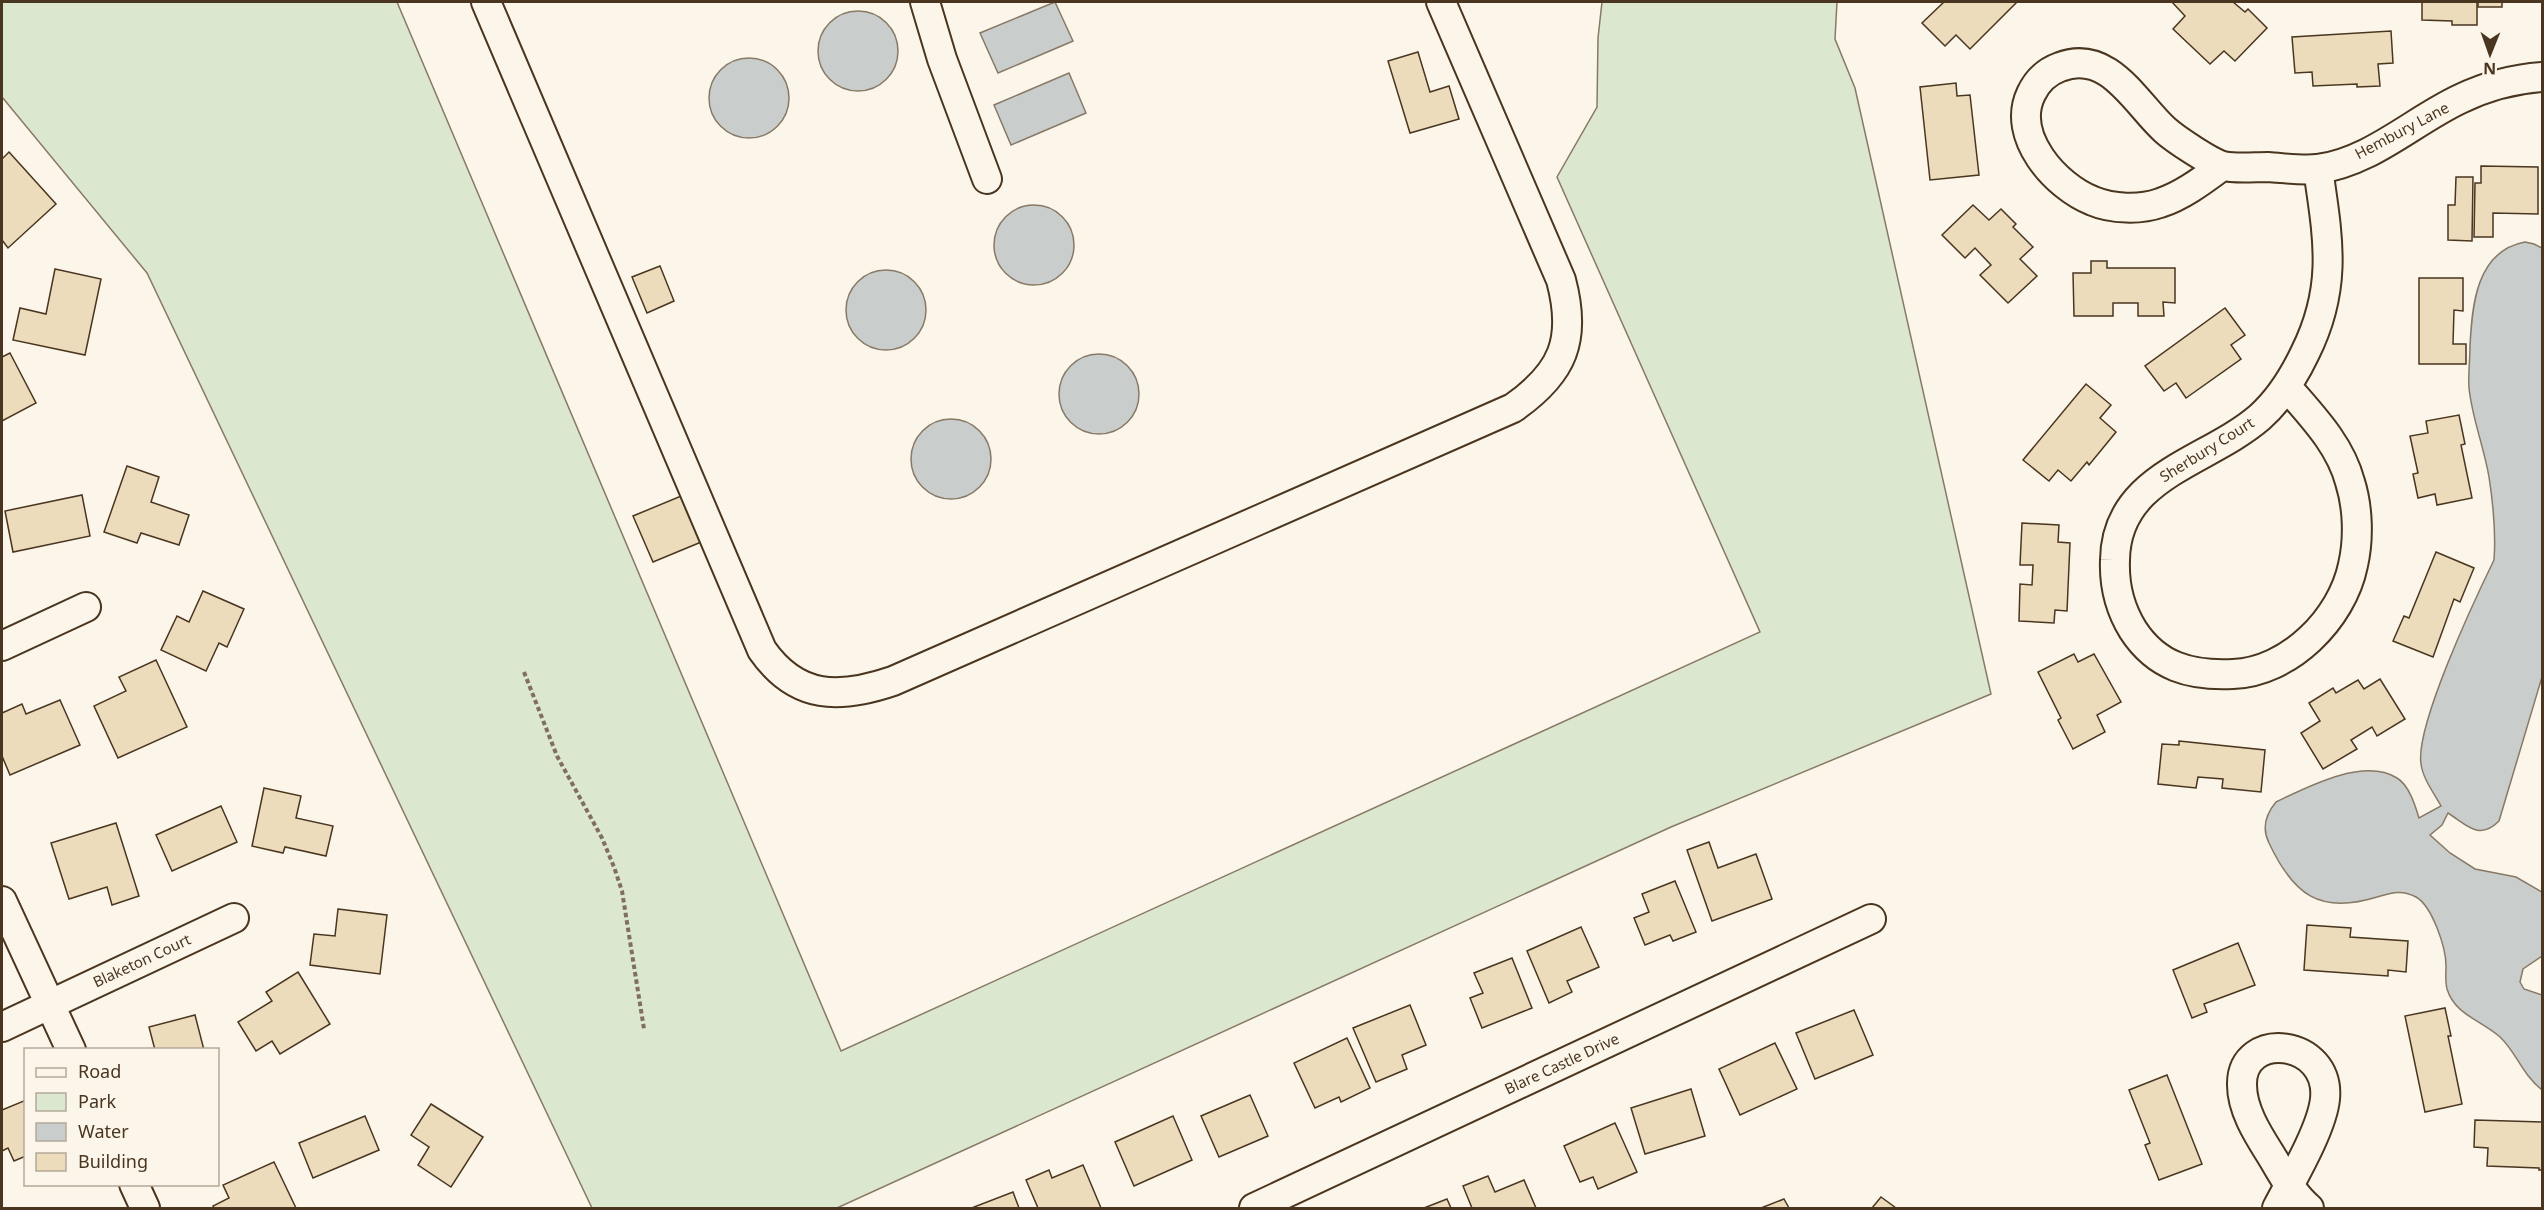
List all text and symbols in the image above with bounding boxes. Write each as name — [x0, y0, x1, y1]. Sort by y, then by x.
north arrow — [2460, 24, 2520, 84]
text: N — [2483, 58, 2496, 80]
street label: Hembury Lane — [2351, 97, 2452, 163]
street label: Sherbury Court — [2155, 412, 2258, 486]
street label: Blaketon Court — [89, 928, 194, 991]
street label: Blare Castle Drive — [1501, 1028, 1622, 1098]
legend — [24, 1048, 219, 1186]
text: Road — [78, 1059, 121, 1083]
text: Park — [78, 1089, 116, 1113]
text: Water — [78, 1119, 129, 1143]
text: Building — [78, 1149, 148, 1173]

